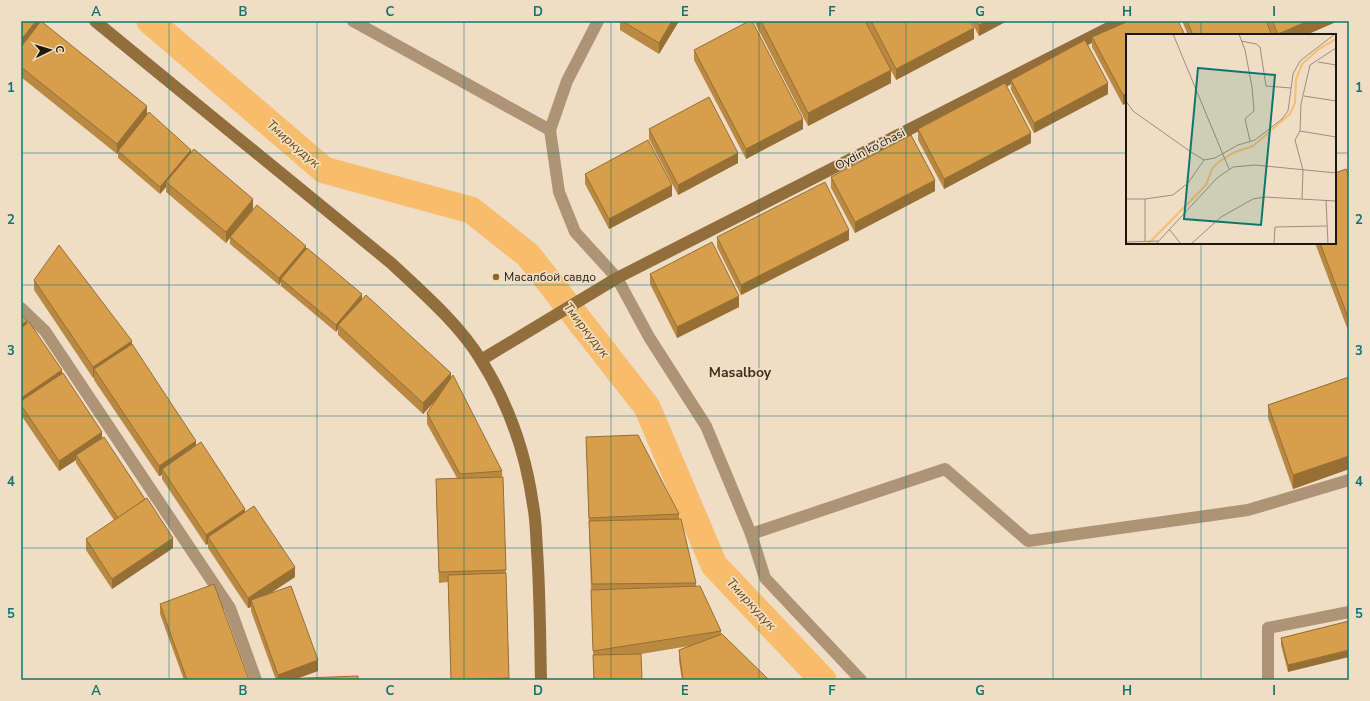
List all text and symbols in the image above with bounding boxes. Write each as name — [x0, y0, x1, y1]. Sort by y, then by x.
text: A — [91, 3, 101, 21]
text: B — [239, 3, 248, 21]
text: C — [386, 3, 395, 21]
text: D — [533, 3, 543, 21]
text: E — [681, 3, 689, 21]
text: F — [828, 3, 836, 21]
text: G — [975, 3, 985, 21]
text: H — [1122, 3, 1132, 21]
text: I — [1272, 3, 1276, 21]
north arrow — [30, 30, 70, 70]
inset map — [1126, 34, 1336, 244]
text: С — [52, 45, 67, 54]
text: 1 — [7, 79, 15, 97]
text: 1 — [1355, 79, 1363, 97]
water label: Тмиркудук — [262, 116, 324, 172]
street label: Oydin ko‘chasi — [832, 124, 908, 174]
text: 2 — [7, 211, 15, 229]
text: 2 — [1355, 211, 1363, 229]
place label: Масалбой савдо — [504, 269, 596, 285]
marker: Масалбой савдо — [491, 272, 501, 282]
water label: Тмиркудук — [559, 299, 613, 361]
text: 3 — [7, 342, 15, 360]
text: 3 — [1355, 342, 1363, 360]
district label: Masalboy — [709, 363, 772, 382]
text: 4 — [7, 473, 15, 491]
text: 4 — [1355, 473, 1363, 491]
water label: Тмиркудук — [722, 574, 780, 634]
text: 5 — [7, 605, 15, 623]
text: 5 — [1355, 605, 1363, 623]
text: A — [91, 682, 101, 700]
text: B — [239, 682, 248, 700]
text: C — [386, 682, 395, 700]
text: D — [533, 682, 543, 700]
text: E — [681, 682, 689, 700]
text: F — [828, 682, 836, 700]
text: G — [975, 682, 985, 700]
text: H — [1122, 682, 1132, 700]
text: I — [1272, 682, 1276, 700]

